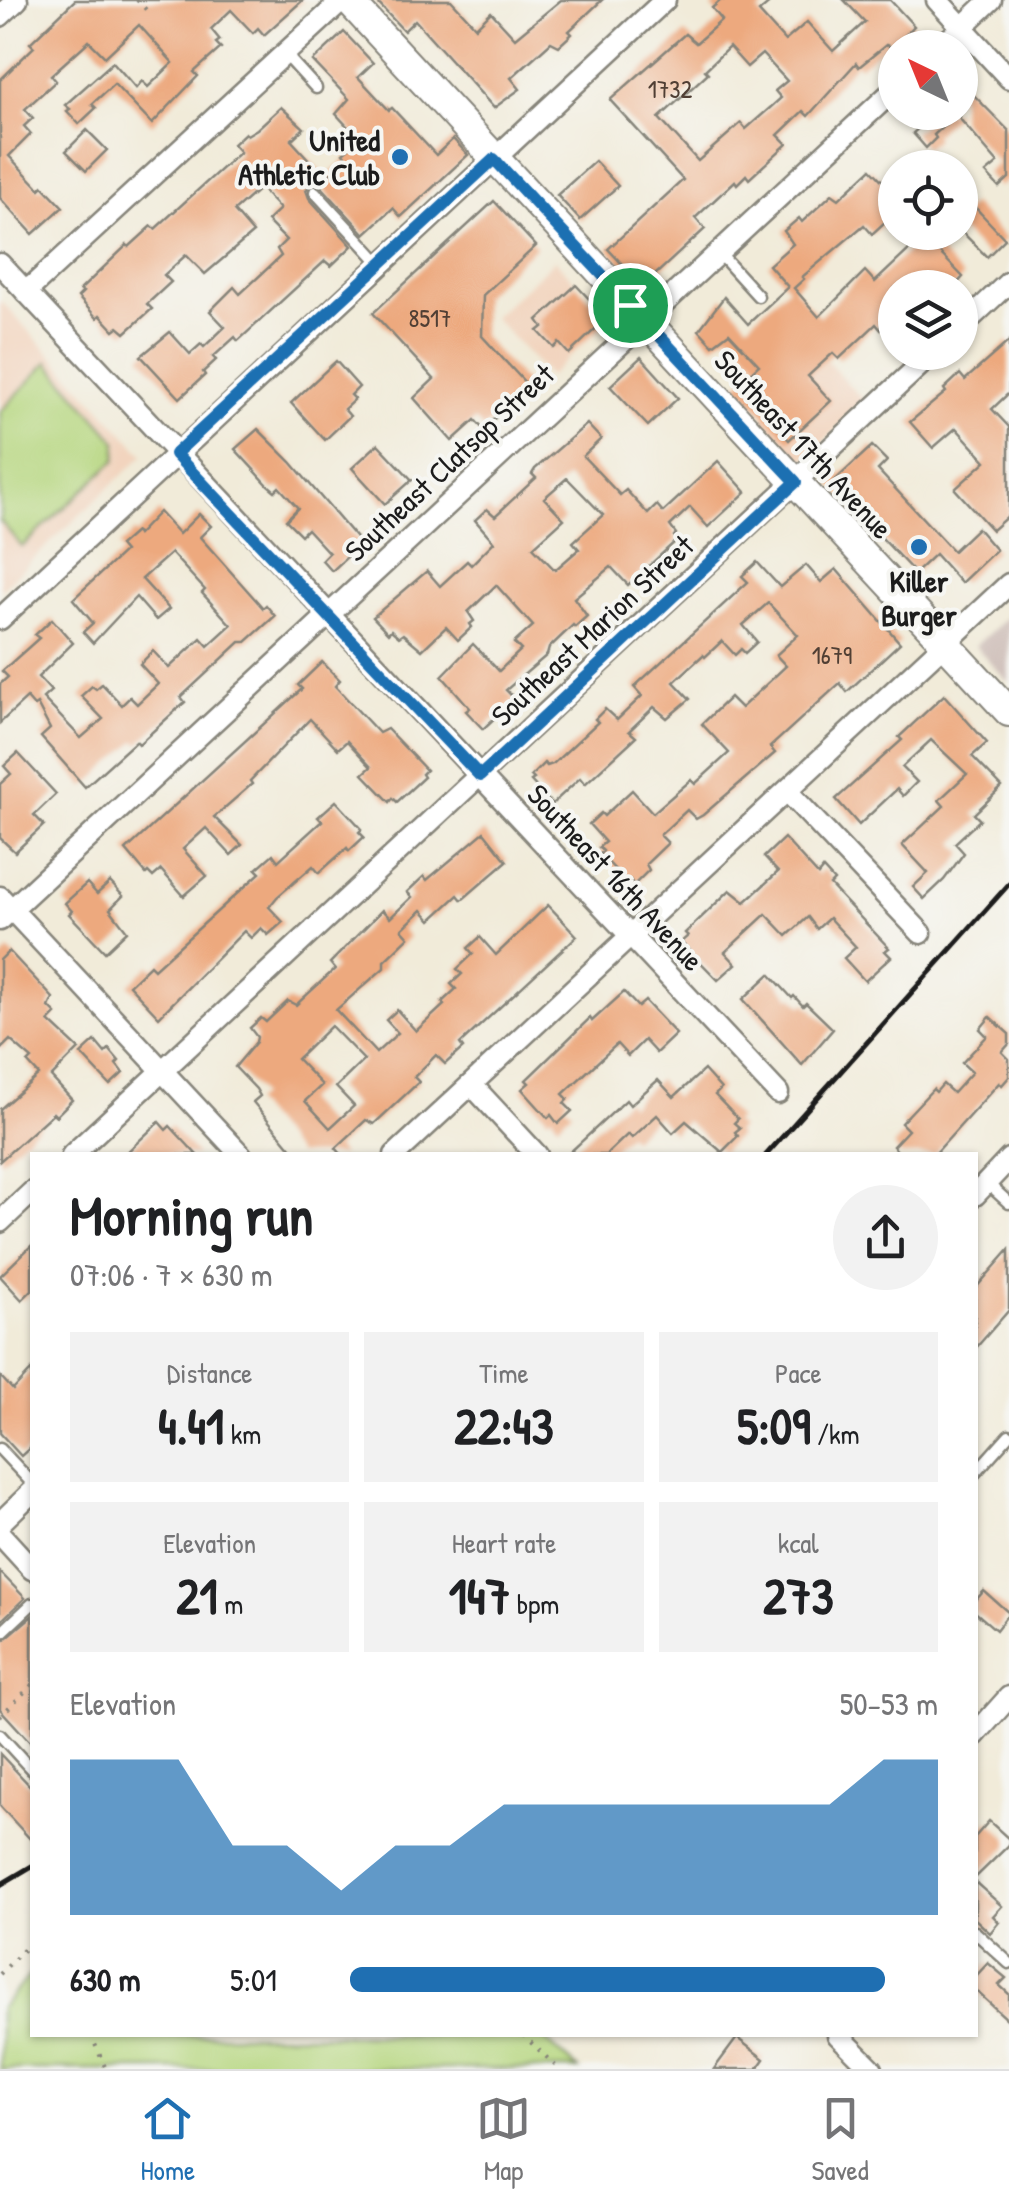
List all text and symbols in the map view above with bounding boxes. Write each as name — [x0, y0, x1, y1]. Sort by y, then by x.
north arrow — [878, 30, 978, 130]
map controls — [878, 30, 978, 370]
house number: 1732 — [648, 72, 692, 106]
place label: United Athletic Club — [238, 120, 380, 194]
marker: United Athletic Club — [389, 146, 411, 168]
button: locate — [878, 150, 978, 250]
pin — [588, 263, 673, 348]
button: layers — [878, 270, 978, 370]
icon: arrive — [603, 278, 658, 333]
house number: 8517 — [409, 301, 451, 335]
street label: Southeast 17th Avenue — [706, 341, 902, 547]
street label: Southeast Clatsop Street — [336, 354, 563, 570]
street label: Southeast Marion Street — [482, 525, 702, 734]
marker: Killer Burger — [908, 536, 930, 558]
place label: Killer Burger — [881, 561, 957, 636]
house number: 1679 — [812, 638, 852, 672]
street label: Southeast 16th Avenue — [519, 775, 713, 979]
text: Morning run — [70, 1178, 313, 1252]
button: share — [833, 1185, 938, 1290]
text: 07:06 · 7 × 630 m — [70, 1253, 273, 1296]
text: Distance — [167, 1354, 252, 1392]
text: Time — [479, 1354, 529, 1392]
text: Pace — [775, 1354, 822, 1392]
text: 4.41 — [158, 1392, 224, 1460]
text: 22:43 — [454, 1392, 554, 1460]
text: 5:09 — [737, 1392, 811, 1460]
text: km — [224, 1415, 261, 1453]
text: /km — [811, 1415, 860, 1453]
text: Elevation — [163, 1524, 256, 1562]
text: Heart rate — [452, 1524, 556, 1562]
text: kcal — [778, 1524, 819, 1562]
text: 21 — [176, 1562, 218, 1630]
text: 147 — [449, 1562, 510, 1630]
text: 273 — [763, 1562, 834, 1630]
text: m — [218, 1585, 243, 1623]
text: bpm — [510, 1585, 559, 1623]
text: Elevation — [70, 1682, 176, 1725]
text: 50–53 m — [840, 1682, 938, 1725]
text: 630 m — [70, 1958, 141, 2001]
text: 5:01 — [230, 1958, 277, 2001]
tab: Home — [140, 2091, 195, 2189]
tab: Map — [476, 2091, 531, 2189]
tab: Saved — [812, 2091, 869, 2189]

